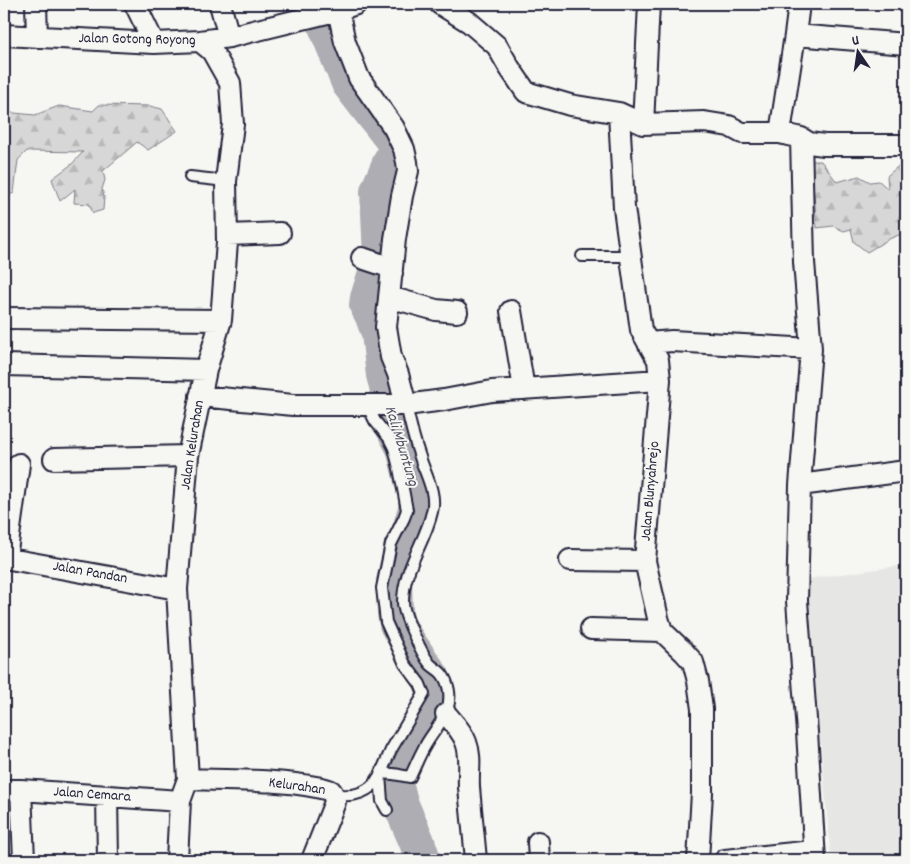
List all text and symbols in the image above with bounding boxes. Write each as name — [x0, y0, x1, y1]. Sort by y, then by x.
street label: Jalan Gotong Royong — [78, 28, 196, 52]
north arrow — [832, 28, 882, 78]
text: U — [850, 31, 861, 52]
street label: Jalan Kelurahan — [175, 399, 211, 491]
water label: Kali Mbuntung — [378, 403, 424, 490]
street label: Jalan Blunyahrejo — [636, 440, 666, 542]
street label: Jalan Pandan — [51, 556, 129, 590]
street label: Kelurahan — [267, 772, 327, 802]
street label: Jalan Cemara — [53, 781, 132, 809]

